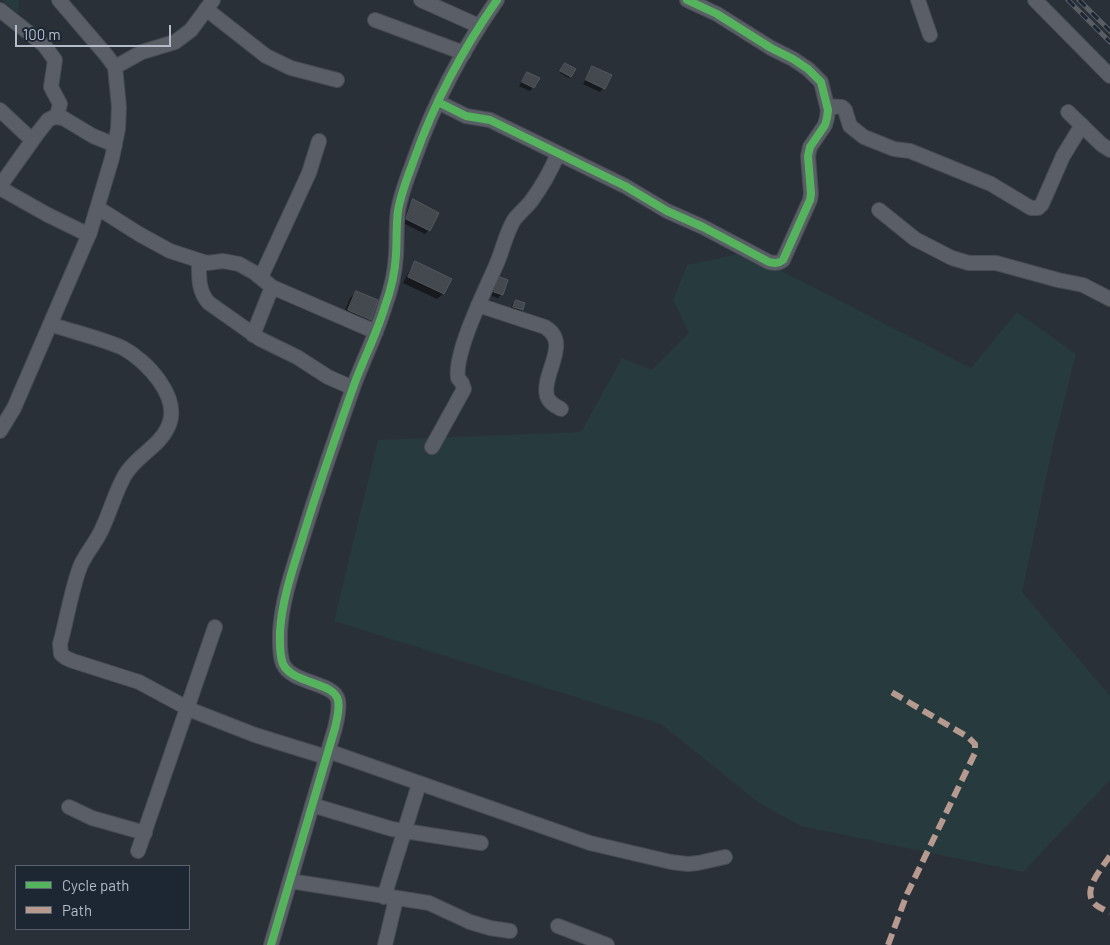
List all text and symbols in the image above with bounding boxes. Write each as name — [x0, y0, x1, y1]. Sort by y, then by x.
scale bar — [18, 15, 174, 47]
text: 100 m — [23, 25, 61, 43]
legend — [15, 865, 190, 930]
text: Cycle path — [62, 876, 129, 894]
text: Path — [62, 901, 92, 919]

